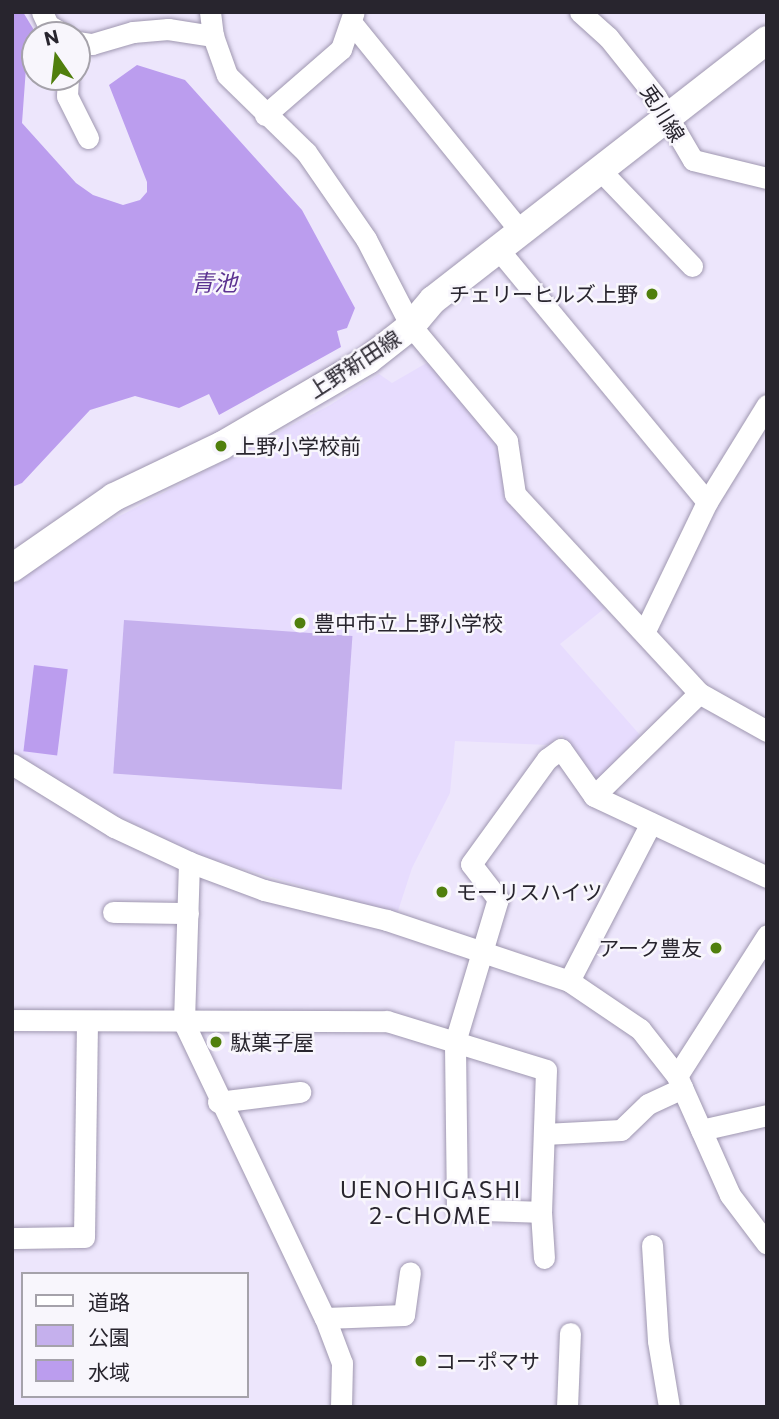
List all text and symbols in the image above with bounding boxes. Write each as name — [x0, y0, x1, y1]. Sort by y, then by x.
north arrow — [21, 21, 91, 91]
text: N — [42, 24, 61, 50]
street label: 兎川線 — [636, 80, 690, 146]
water label: 青池 — [191, 268, 237, 296]
place label: チェリーヒルズ上野 — [449, 281, 638, 307]
marker: チェリーヒルズ上野 — [644, 286, 660, 302]
street label: 上野新田線 — [303, 325, 405, 403]
place label: 上野小学校前 — [235, 433, 361, 459]
marker: 上野小学校前 — [213, 438, 229, 454]
place label: 豊中市立上野小学校 — [314, 610, 503, 636]
marker: 豊中市立上野小学校 — [292, 615, 308, 631]
place label: モーリスハイツ — [456, 879, 603, 905]
marker: モーリスハイツ — [434, 884, 450, 900]
place label: アーク豊友 — [598, 935, 702, 961]
marker: アーク豊友 — [708, 940, 724, 956]
place label: 駄菓子屋 — [230, 1029, 314, 1055]
marker: 駄菓子屋 — [208, 1034, 224, 1050]
district label: UENOHIGASHI 2-CHOME — [341, 1175, 521, 1229]
legend — [21, 1272, 248, 1398]
text: 道路 — [88, 1289, 130, 1314]
text: 公園 — [88, 1324, 130, 1349]
place label: コーポマサ — [435, 1348, 540, 1374]
marker: コーポマサ — [413, 1353, 429, 1369]
text: 水域 — [88, 1359, 130, 1384]

